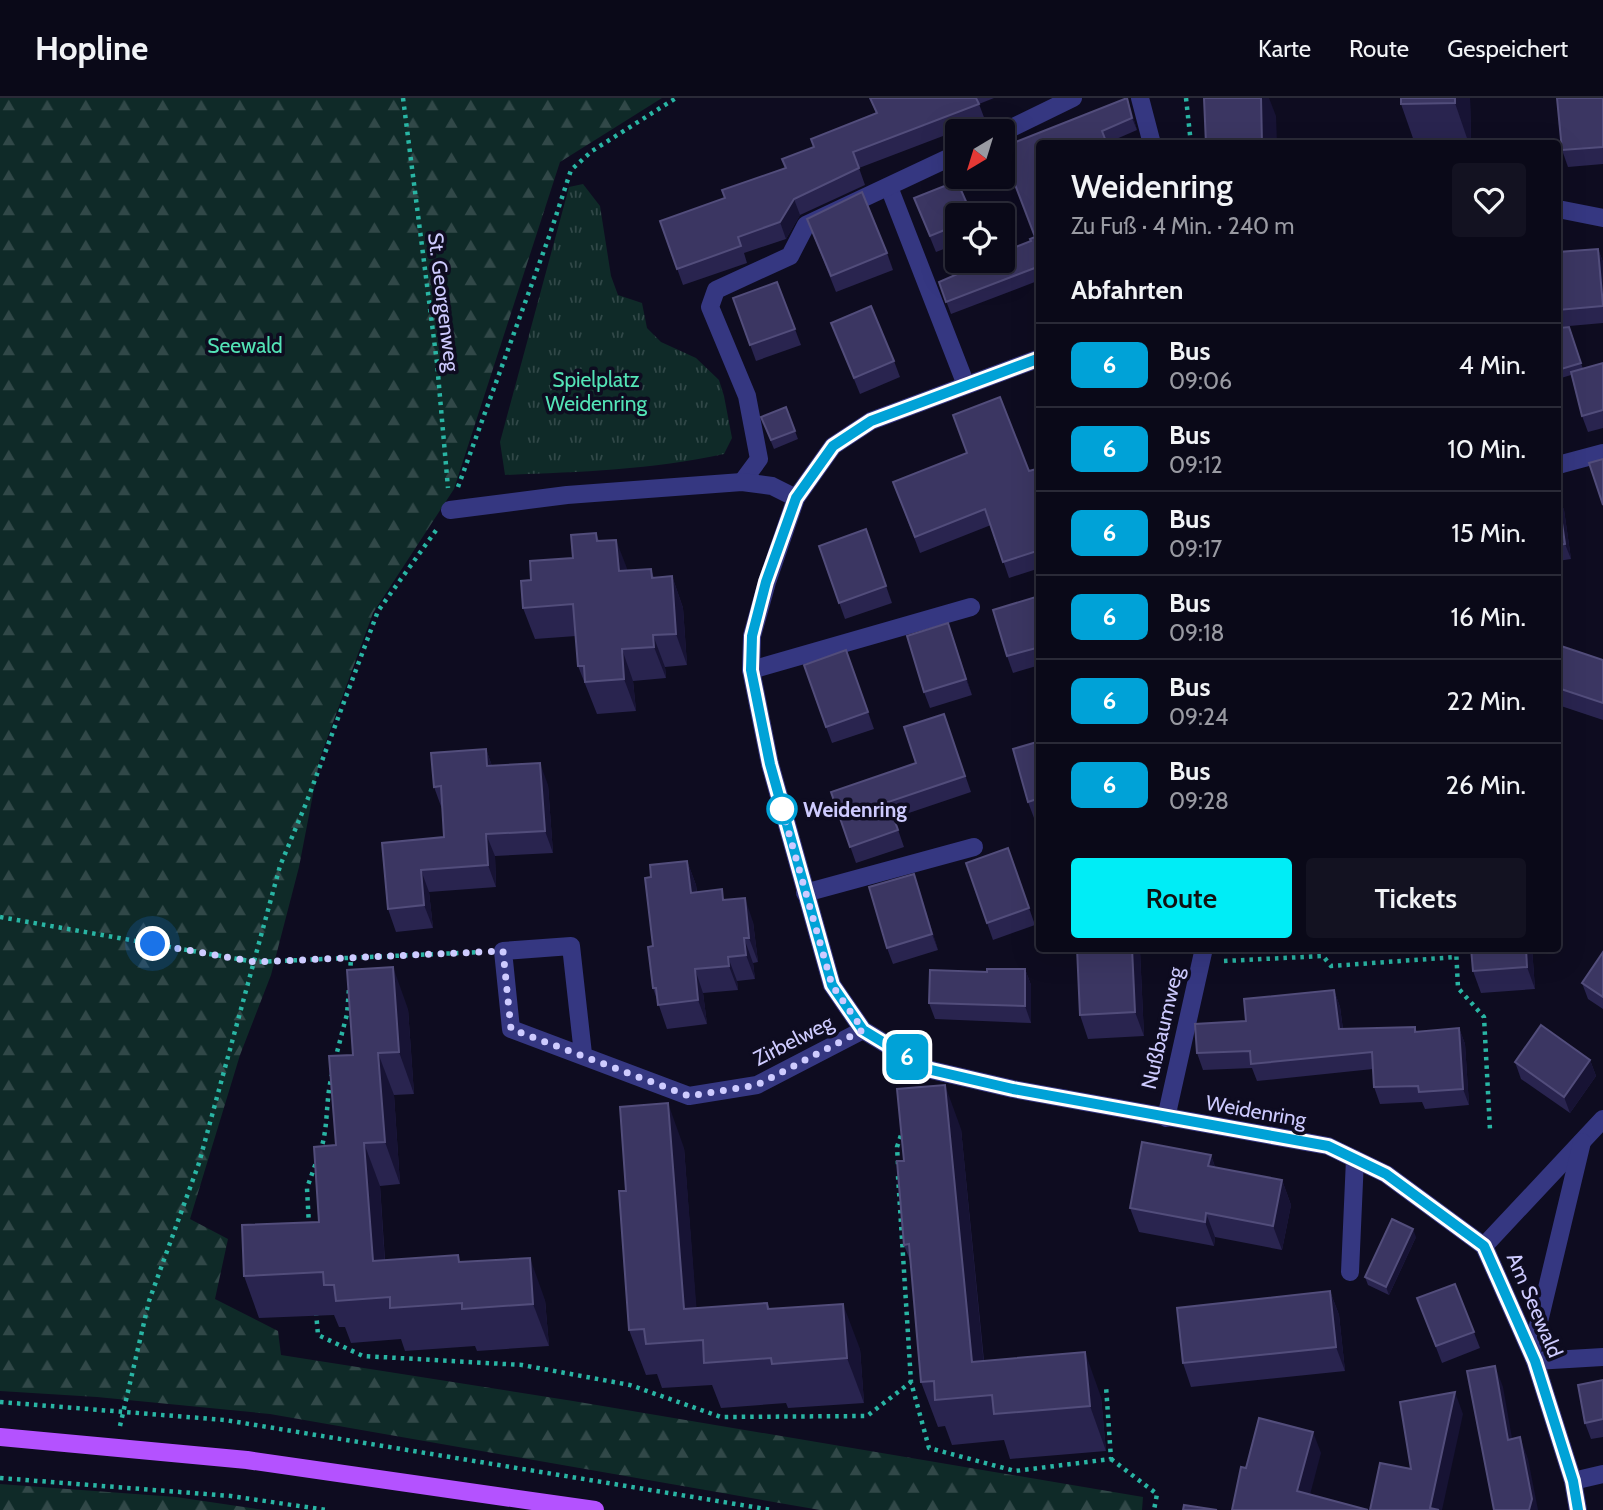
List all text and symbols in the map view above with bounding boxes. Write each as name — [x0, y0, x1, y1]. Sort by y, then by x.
text: Hopline — [35, 28, 148, 68]
text: Karte — [1258, 34, 1311, 63]
text: Route — [1349, 34, 1409, 63]
text: Gespeichert — [1447, 34, 1568, 63]
north arrow — [945, 119, 1015, 189]
map controls — [945, 119, 1015, 273]
button: heart — [1452, 163, 1526, 237]
text: Weidenring — [1071, 166, 1233, 206]
button: locate — [945, 203, 1015, 273]
text: Zu Fuß · 4 Min. · 240 m — [1071, 212, 1294, 240]
street label: St. Georgenweg — [423, 231, 465, 374]
text: Abfahrten — [1071, 274, 1183, 306]
park label: Seewald — [207, 333, 283, 358]
text: Bus — [1169, 335, 1210, 367]
text: 4 Min. — [1459, 349, 1526, 381]
text: 6 — [1103, 350, 1116, 379]
park label: Spielplatz Weidenring — [545, 367, 647, 416]
text: 09:06 — [1169, 367, 1232, 395]
text: Bus — [1169, 419, 1210, 451]
text: 10 Min. — [1447, 433, 1526, 465]
text: 6 — [1103, 434, 1116, 463]
text: 09:12 — [1169, 451, 1222, 479]
text: Bus — [1169, 503, 1210, 535]
text: 15 Min. — [1451, 517, 1526, 549]
text: 6 — [1103, 518, 1116, 547]
text: 09:17 — [1169, 535, 1222, 563]
text: Bus — [1169, 587, 1210, 619]
text: 16 Min. — [1451, 601, 1526, 633]
text: 6 — [1103, 602, 1116, 631]
text: 09:18 — [1169, 619, 1224, 647]
text: Bus — [1169, 671, 1210, 703]
text: 22 Min. — [1447, 685, 1526, 717]
text: 6 — [1103, 686, 1116, 715]
text: 09:24 — [1169, 703, 1228, 731]
text: Bus — [1169, 755, 1210, 787]
text: 26 Min. — [1445, 769, 1526, 801]
text: 6 — [1103, 770, 1116, 799]
text: 09:28 — [1169, 787, 1229, 815]
marker: Weidenring — [767, 794, 797, 824]
place label: Weidenring — [803, 797, 907, 822]
button: Route — [1071, 858, 1292, 938]
button: Tickets — [1306, 858, 1526, 938]
your location — [135, 926, 170, 961]
street label: Nußbaumweg — [1136, 964, 1188, 1092]
street label: Zirbelweg — [749, 1009, 837, 1071]
line badge: 6 — [884, 1034, 930, 1080]
text: 6 — [900, 1042, 914, 1071]
street label: Weidenring — [1204, 1090, 1309, 1132]
street label: Am Seewald — [1502, 1249, 1568, 1361]

